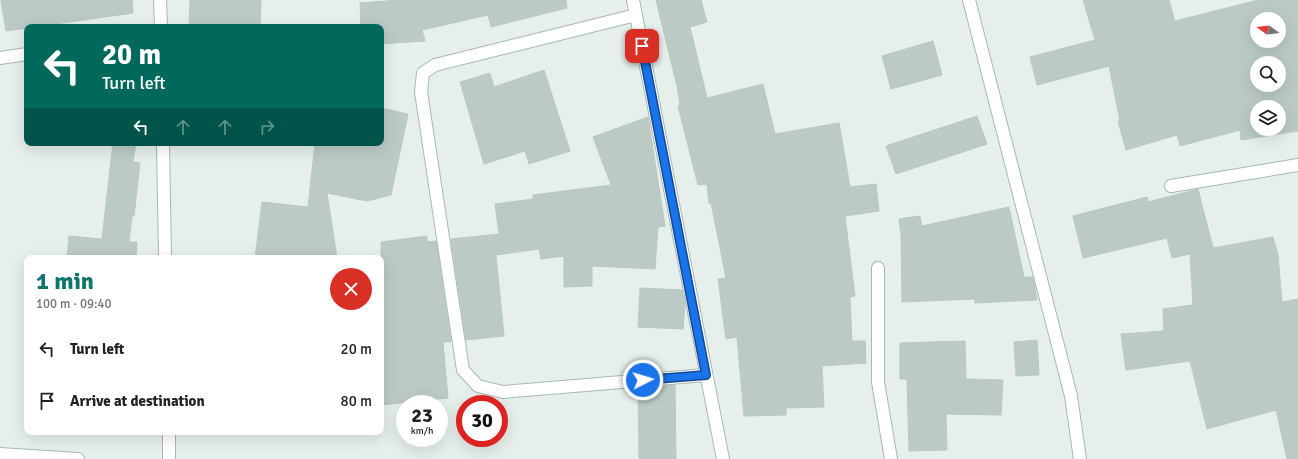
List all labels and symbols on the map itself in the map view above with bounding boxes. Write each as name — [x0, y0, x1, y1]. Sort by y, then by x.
north arrow — [1250, 12, 1286, 48]
pin — [625, 29, 659, 63]
position arrow — [622, 359, 664, 401]
speed limit sign: 30 — [456, 395, 508, 447]

